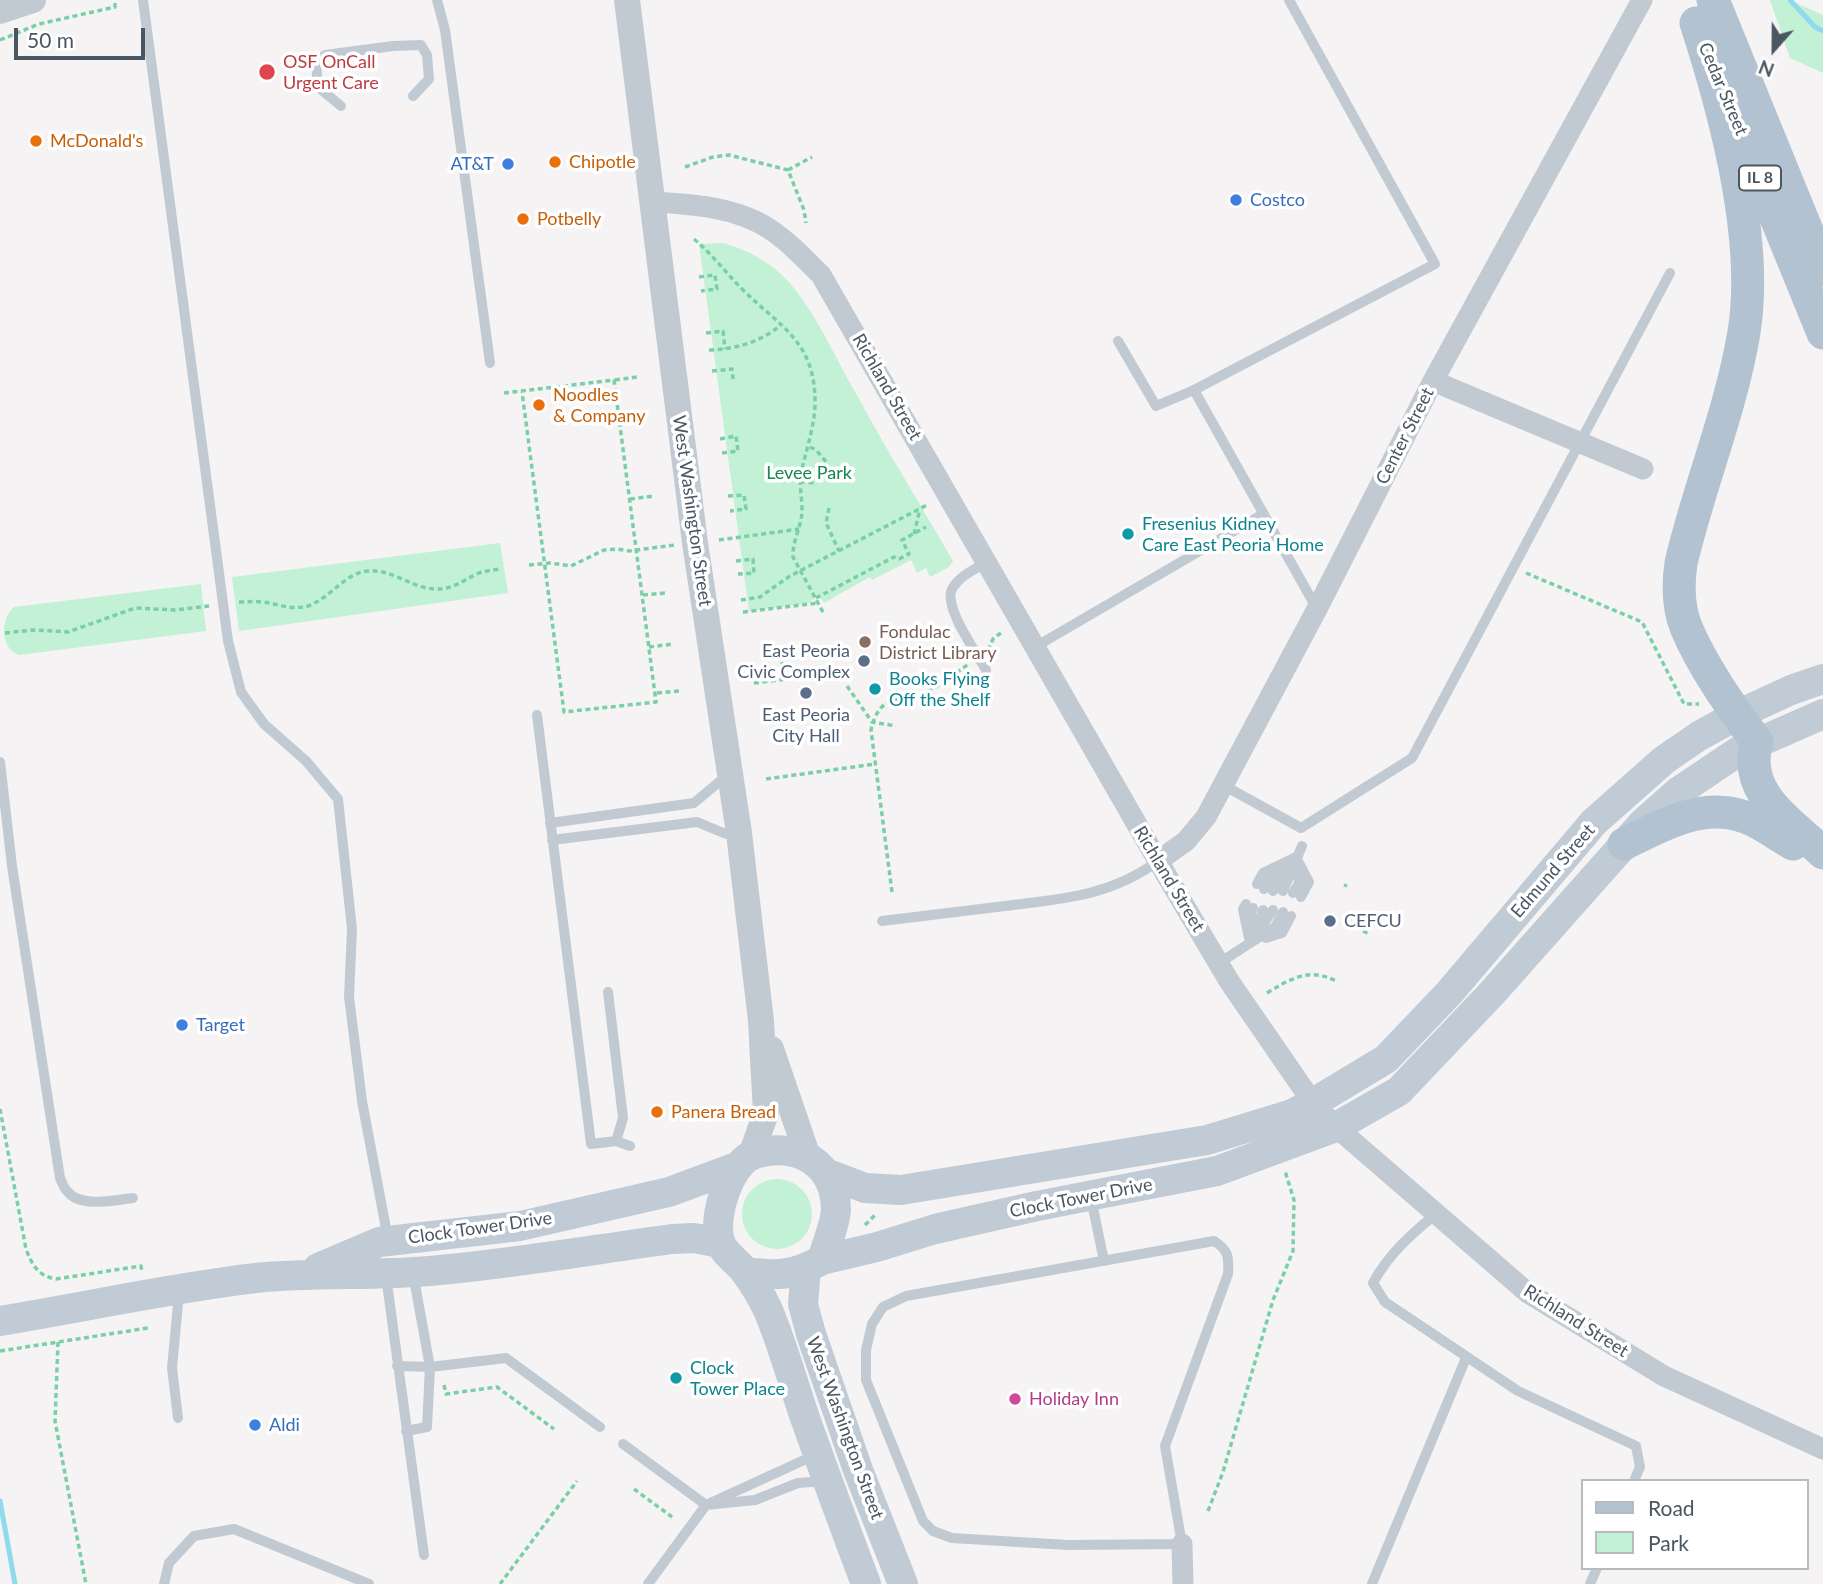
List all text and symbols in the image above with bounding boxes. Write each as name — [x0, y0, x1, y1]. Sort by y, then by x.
scale bar — [18, 14, 149, 58]
north arrow — [1739, 14, 1809, 84]
text: 50 m — [27, 27, 74, 52]
street label: Cedar Street — [1694, 39, 1752, 139]
place label: OSF OnCall Urgent Care — [283, 51, 379, 94]
text: N — [1755, 56, 1777, 82]
marker: OSF OnCall Urgent Care — [257, 62, 277, 82]
place label: McDonald's — [50, 130, 143, 152]
marker: McDonald's — [28, 133, 44, 149]
place label: Chipotle — [569, 151, 636, 173]
place label: AT&T — [450, 153, 494, 175]
marker: Chipotle — [547, 154, 563, 170]
marker: AT&T — [500, 156, 516, 172]
road number: IL 8 — [1739, 166, 1781, 190]
place label: Costco — [1250, 189, 1305, 211]
marker: Costco — [1228, 192, 1244, 208]
place label: Potbelly — [537, 208, 601, 230]
marker: Potbelly — [515, 211, 531, 227]
street label: Richland Street — [848, 330, 926, 444]
place label: Noodles & Company — [553, 384, 645, 426]
street label: Center Street — [1371, 384, 1439, 488]
marker: Noodles & Company — [531, 397, 547, 413]
street label: West Washington Street — [668, 414, 716, 608]
park label: Levee Park — [766, 462, 852, 484]
place label: Fresenius Kidney Care East Peoria Home — [1142, 513, 1324, 556]
marker: Fresenius Kidney Care East Peoria Home — [1120, 526, 1136, 542]
place label: Fondulac District Library — [879, 621, 996, 664]
marker: Fondulac District Library — [857, 634, 873, 650]
place label: East Peoria Civic Complex — [737, 640, 850, 682]
marker: East Peoria Civic Complex — [856, 653, 872, 669]
place label: Books Flying Off the Shelf — [889, 668, 990, 710]
marker: Books Flying Off the Shelf — [867, 681, 883, 697]
marker: East Peoria City Hall — [798, 685, 814, 701]
place label: East Peoria City Hall — [762, 704, 850, 746]
street label: Edmund Street — [1506, 820, 1600, 922]
street label: Richland Street — [1129, 822, 1209, 936]
place label: CEFCU — [1344, 910, 1402, 932]
marker: CEFCU — [1322, 913, 1338, 929]
place label: Target — [196, 1014, 245, 1036]
marker: Target — [174, 1017, 190, 1033]
place label: Panera Bread — [671, 1101, 776, 1123]
marker: Panera Bread — [649, 1104, 665, 1120]
street label: Clock Tower Drive — [1008, 1174, 1154, 1222]
street label: Clock Tower Drive — [407, 1207, 553, 1249]
street label: Richland Street — [1520, 1280, 1632, 1362]
street label: West Washington Street — [802, 1334, 888, 1522]
place label: Clock Tower Place — [690, 1357, 785, 1400]
marker: Clock Tower Place — [668, 1370, 684, 1386]
place label: Holiday Inn — [1029, 1388, 1119, 1410]
marker: Holiday Inn — [1007, 1391, 1023, 1407]
place label: Aldi — [269, 1414, 300, 1436]
marker: Aldi — [247, 1417, 263, 1433]
legend — [1582, 1479, 1809, 1570]
text: Road — [1648, 1495, 1695, 1520]
text: Park — [1648, 1530, 1689, 1555]

